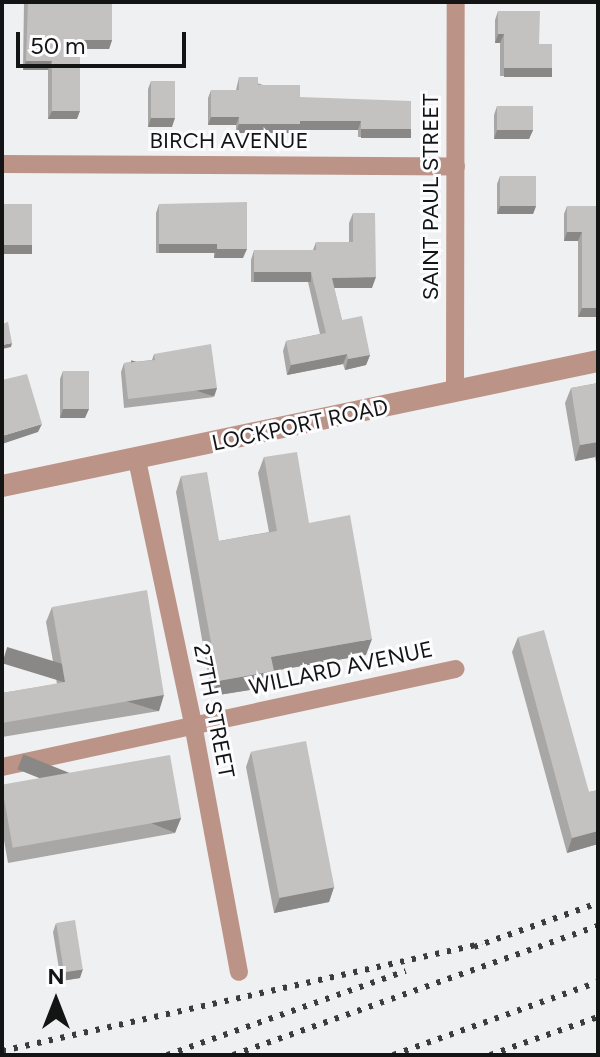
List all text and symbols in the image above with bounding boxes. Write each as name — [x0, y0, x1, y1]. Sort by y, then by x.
scale bar — [20, 16, 190, 66]
text: 50 m — [30, 31, 86, 60]
street label: SAINT PAUL STREET — [418, 94, 444, 300]
street label: BIRCH AVENUE — [150, 128, 308, 154]
street label: LOCKPORT ROAD — [210, 393, 390, 457]
street label: WILLARD AVENUE — [247, 636, 435, 700]
street label: 27TH STREET — [188, 642, 240, 780]
north arrow — [16, 961, 96, 1041]
text: N — [47, 963, 65, 990]

